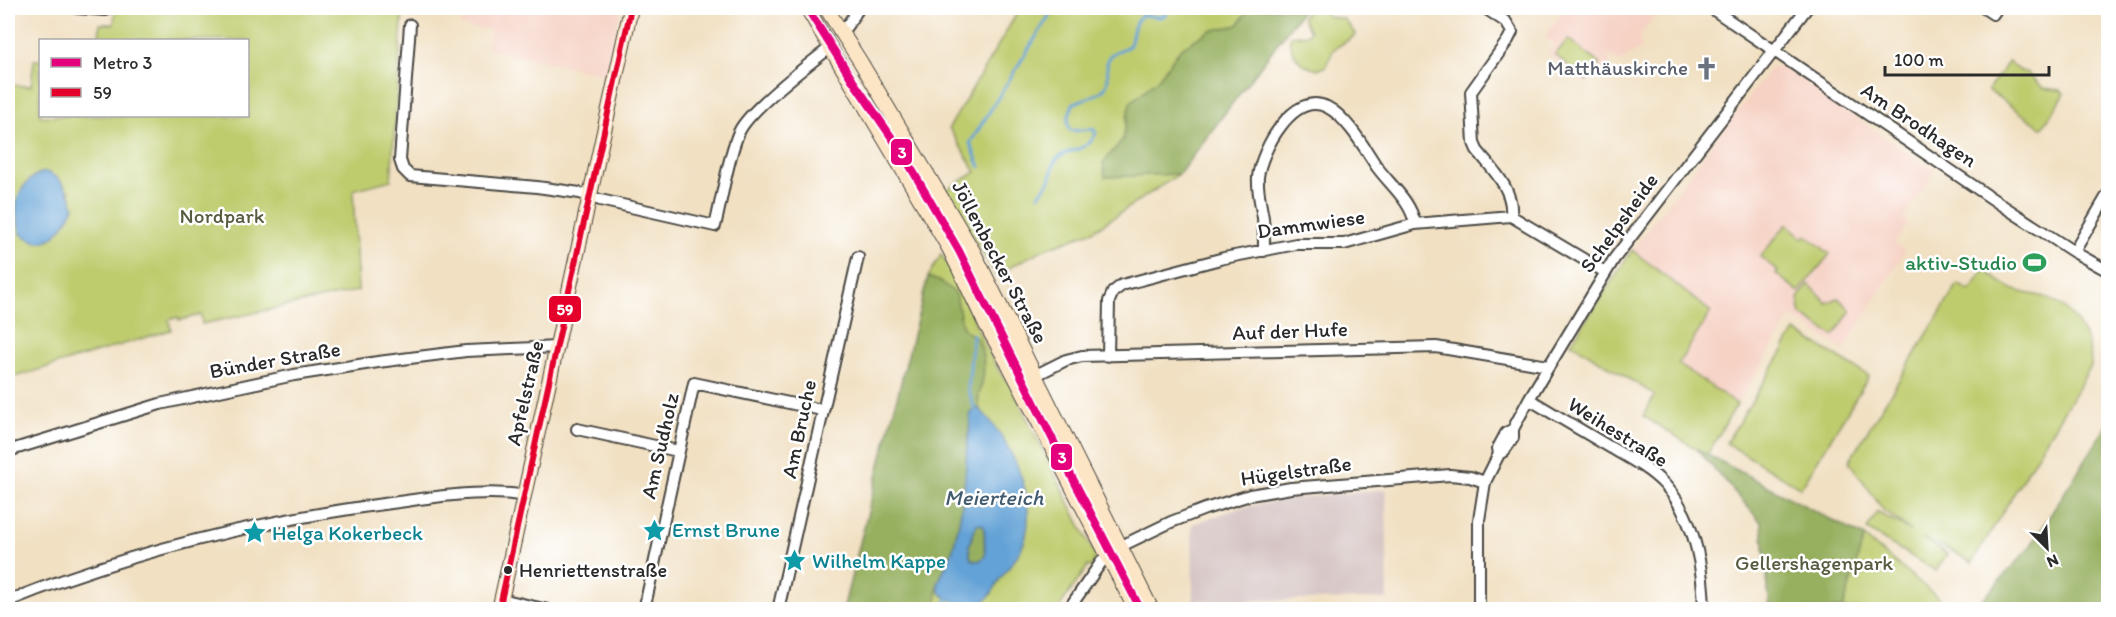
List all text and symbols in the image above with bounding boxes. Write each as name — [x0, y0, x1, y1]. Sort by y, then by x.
legend — [39, 39, 249, 117]
scale bar — [1885, 39, 2048, 77]
text: 100 m — [1894, 49, 1944, 71]
text: Metro 3 — [93, 52, 152, 74]
place label: Matthäuskirche — [1547, 55, 1688, 80]
church icon: Matthäuskirche — [1693, 55, 1719, 81]
street label: Am Brodhagen — [1857, 77, 1982, 172]
text: 59 — [93, 82, 112, 104]
line badge: 3 — [890, 138, 913, 166]
text: 3 — [898, 143, 907, 162]
street label: Schelpsheide — [1574, 168, 1663, 277]
street label: Jöllenbecker Straße — [947, 176, 1054, 347]
park label: Nordpark — [180, 203, 265, 228]
street label: Dammwiese — [1255, 204, 1366, 243]
place label: aktiv-Studio — [1905, 250, 2017, 275]
sports icon: aktiv-Studio — [2022, 250, 2048, 276]
line badge: 59 — [548, 295, 582, 323]
text: 59 — [557, 300, 573, 319]
street label: Auf der Hufe — [1232, 316, 1348, 345]
street label: Bünder Straße — [208, 336, 342, 383]
street label: Apfelstraße — [500, 338, 549, 448]
street label: Am Bruche — [776, 377, 821, 480]
street label: Am Sudholz — [635, 390, 684, 501]
street label: Weihestraße — [1564, 391, 1673, 472]
line badge: 3 — [1050, 443, 1073, 471]
text: 3 — [1058, 448, 1067, 467]
street label: Hügelstraße — [1239, 450, 1353, 491]
water label: Meierteich — [944, 484, 1044, 511]
place icon: Ernst Brune — [641, 517, 667, 543]
place label: Ernst Brune — [672, 517, 780, 542]
north arrow — [2017, 518, 2077, 578]
place icon: Helga Kokerbeck — [241, 520, 267, 546]
place label: Helga Kokerbeck — [272, 520, 423, 545]
place icon: Wilhelm Kappe — [781, 548, 807, 574]
place label: Wilhelm Kappe — [812, 548, 946, 573]
park label: Gellershagenpark — [1735, 550, 1893, 575]
text: N — [2044, 550, 2062, 572]
place label: Henriettenstraße — [519, 558, 667, 582]
marker: Henriettenstraße — [502, 564, 514, 576]

